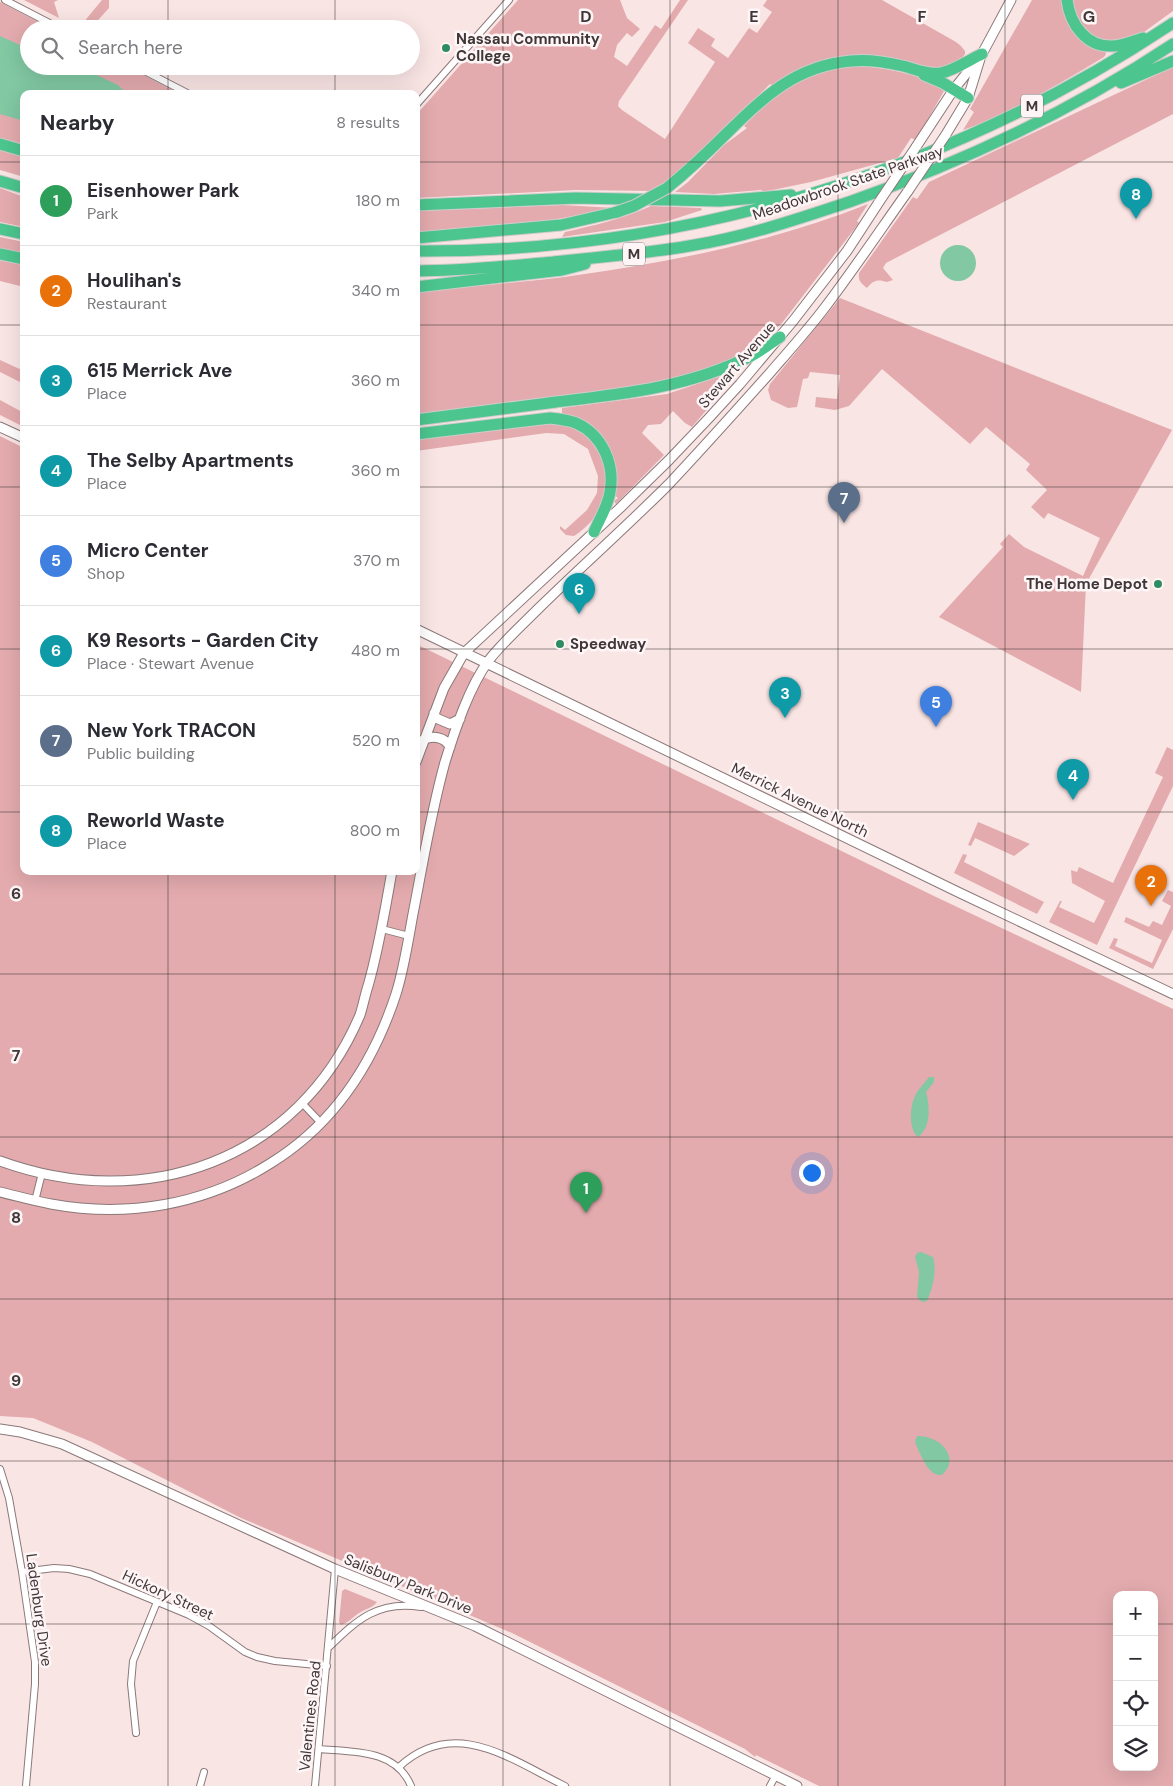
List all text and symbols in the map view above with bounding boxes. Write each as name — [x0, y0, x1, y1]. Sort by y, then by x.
text: D — [580, 6, 592, 27]
text: E — [749, 6, 759, 27]
text: F — [918, 6, 927, 27]
text: G — [1083, 6, 1095, 27]
search box — [20, 20, 420, 75]
place label: Nassau Community College — [456, 29, 600, 66]
icon: search — [38, 34, 66, 62]
text: Search here — [78, 35, 183, 60]
marker: Nassau Community College — [440, 42, 452, 54]
road number: M — [1021, 94, 1043, 118]
text: Nearby — [40, 109, 114, 137]
text: 8 results — [336, 112, 400, 133]
street label: Meadowbrook State Parkway — [750, 141, 947, 225]
text: Eisenhower Park — [87, 178, 239, 203]
pin: 8 — [1120, 178, 1152, 219]
text: 1 — [53, 190, 59, 211]
text: 180 m — [356, 190, 400, 211]
text: Park — [87, 203, 119, 224]
road number: M — [623, 242, 645, 266]
text: Houlihan's — [87, 268, 182, 293]
text: 2 — [51, 280, 61, 301]
text: 340 m — [351, 280, 400, 301]
text: Restaurant — [87, 293, 167, 314]
street label: Stewart Avenue — [694, 318, 780, 412]
text: 615 Merrick Ave — [87, 358, 232, 383]
text: 3 — [51, 370, 61, 391]
text: 360 m — [351, 370, 400, 391]
text: Place — [87, 383, 127, 404]
text: The Selby Apartments — [87, 448, 294, 473]
text: 4 — [51, 460, 61, 481]
text: 360 m — [351, 460, 400, 481]
text: Place — [87, 473, 127, 494]
pin: 7 — [828, 482, 860, 523]
text: Micro Center — [87, 538, 209, 563]
text: 5 — [51, 550, 61, 571]
text: 370 m — [353, 550, 400, 571]
text: Shop — [87, 563, 125, 584]
pin: 6 — [563, 573, 595, 614]
place label: The Home Depot — [1026, 574, 1148, 594]
marker: The Home Depot — [1152, 578, 1164, 590]
text: K9 Resorts - Garden City — [87, 628, 319, 653]
place label: Speedway — [570, 634, 646, 654]
marker: Speedway — [554, 638, 566, 650]
text: 6 — [51, 640, 61, 661]
text: 480 m — [351, 640, 400, 661]
text: Place · Stewart Avenue — [87, 653, 254, 674]
pin: 3 — [769, 677, 801, 718]
pin: 5 — [920, 686, 952, 727]
text: New York TRACON — [87, 718, 256, 743]
text: 7 — [52, 730, 60, 751]
text: 520 m — [352, 730, 400, 751]
text: Public building — [87, 743, 195, 764]
street label: Merrick Avenue North — [728, 758, 872, 842]
pin: 4 — [1057, 759, 1089, 800]
text: Reworld Waste — [87, 808, 225, 833]
text: 8 — [51, 820, 61, 841]
text: 800 m — [350, 820, 400, 841]
text: Place — [87, 833, 127, 854]
pin: 2 — [1135, 865, 1167, 906]
text: 6 — [11, 883, 21, 904]
text: 7 — [12, 1045, 21, 1066]
your location — [799, 1160, 825, 1186]
pin: 1 — [570, 1172, 602, 1213]
text: 8 — [11, 1207, 21, 1228]
text: 9 — [11, 1370, 21, 1391]
street label: Salisbury Park Drive — [341, 1549, 475, 1619]
street label: Ladenburg Drive — [21, 1552, 57, 1668]
street label: Hickory Street — [119, 1565, 217, 1625]
map controls — [1113, 1591, 1158, 1771]
button: + — [1113, 1591, 1158, 1636]
button: − — [1113, 1636, 1158, 1681]
street label: Valentines Road — [294, 1660, 326, 1772]
button: locate — [1113, 1681, 1158, 1726]
button: layers — [1113, 1726, 1158, 1771]

